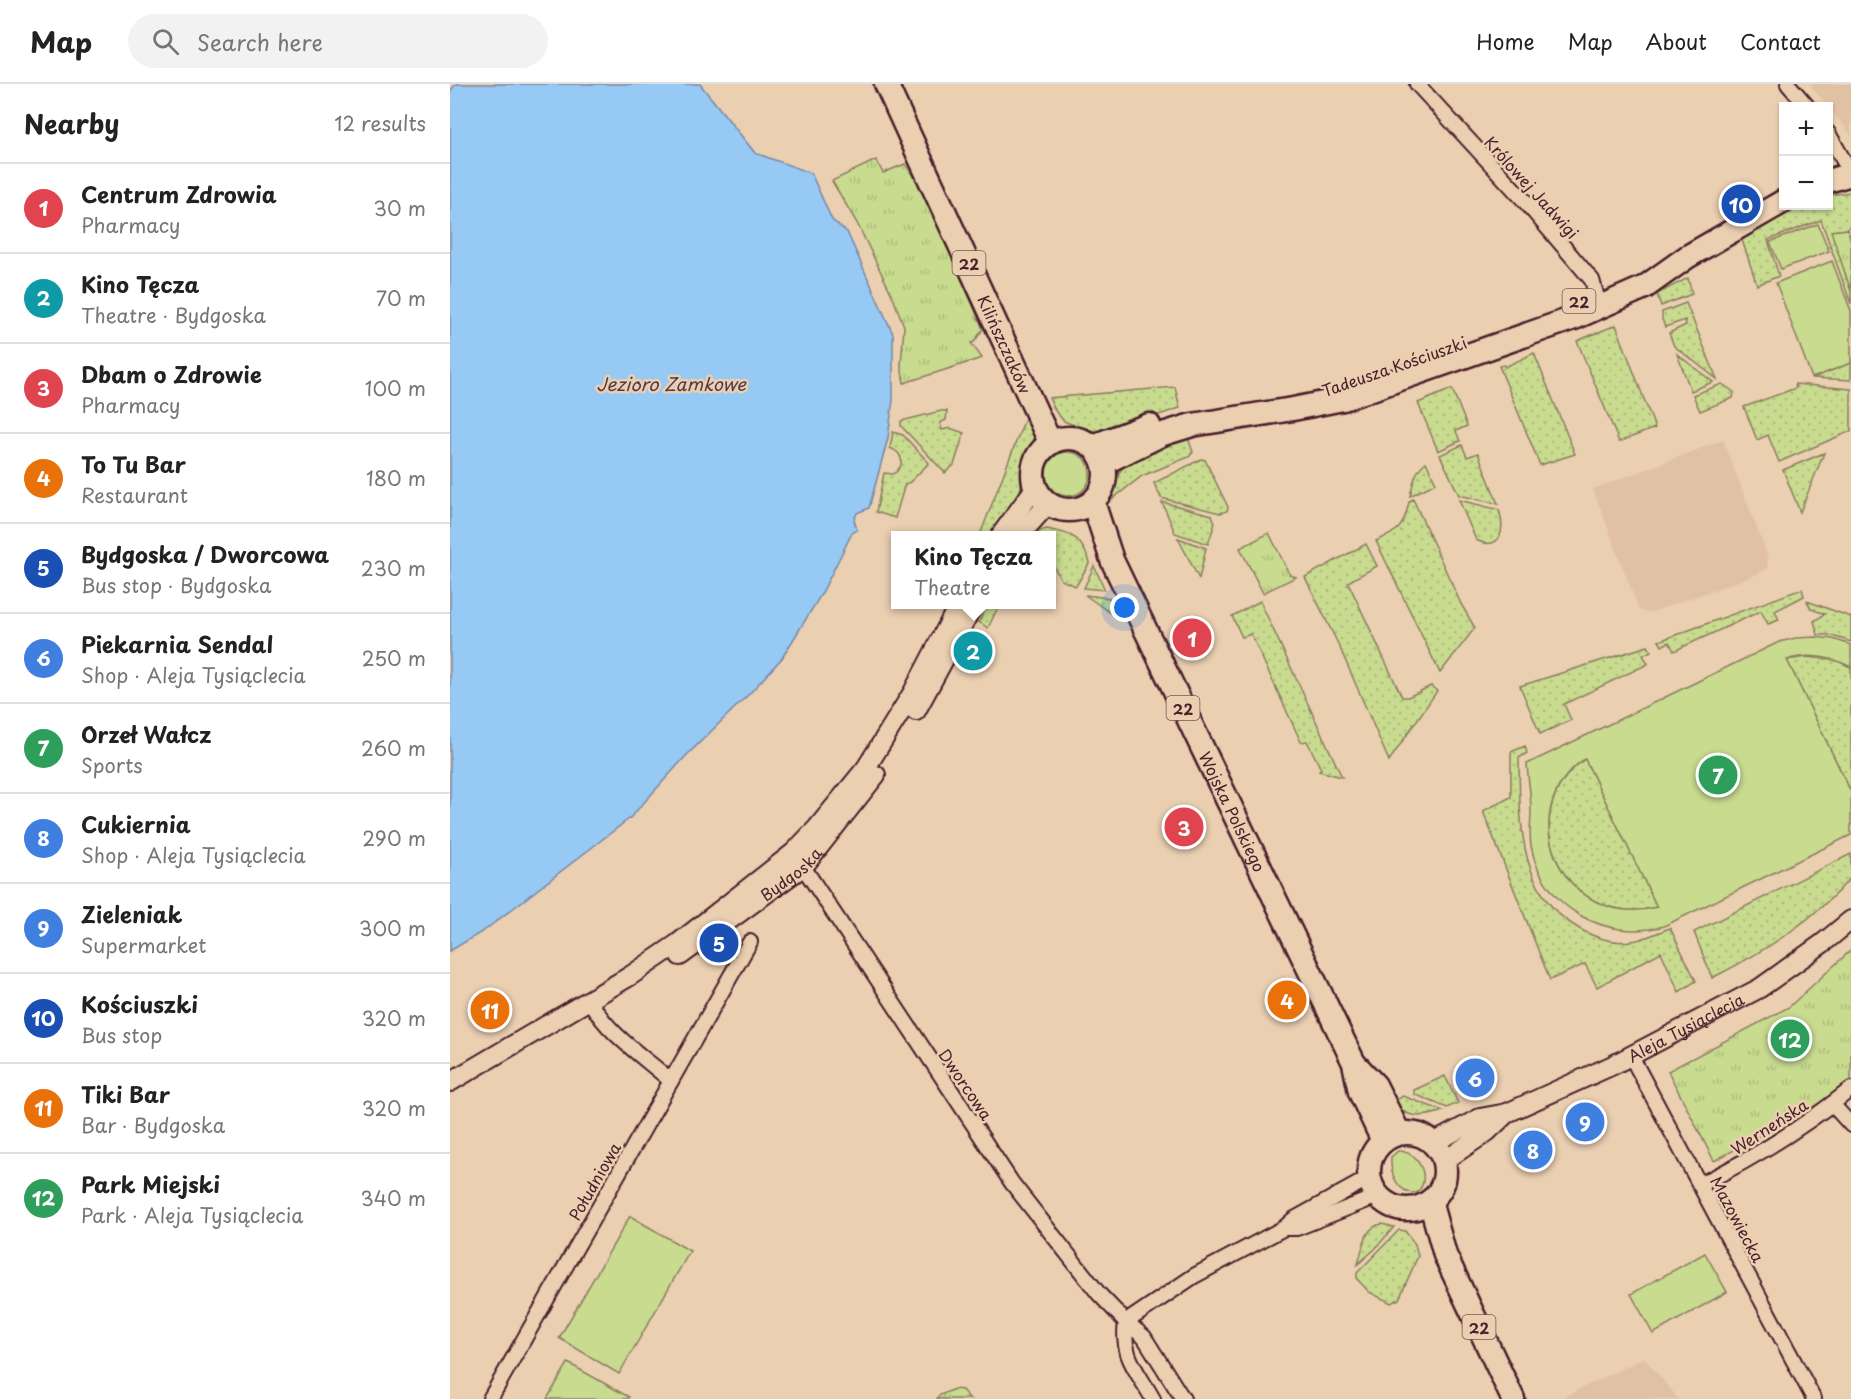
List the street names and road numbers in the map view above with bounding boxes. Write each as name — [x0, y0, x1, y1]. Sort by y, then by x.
street label: Królowej Jadwigi — [1479, 130, 1585, 244]
road number: 22 — [952, 251, 986, 275]
road number: 22 — [1562, 289, 1596, 313]
street label: Kilińszczaków — [972, 291, 1038, 397]
street label: Tadeusza Kościuszki — [1318, 330, 1470, 402]
road number: 22 — [1166, 696, 1200, 720]
street label: Wojska Polskiego — [1194, 747, 1272, 876]
street label: Bydgoska — [755, 842, 827, 906]
street label: Aleja Tysiąclecia — [1623, 986, 1748, 1067]
street label: Dworcowa — [933, 1044, 999, 1124]
street label: Werneńska — [1726, 1092, 1812, 1160]
street label: Południowa — [562, 1138, 626, 1224]
street label: Mazowiecka — [1705, 1171, 1771, 1267]
road number: 22 — [1462, 1315, 1496, 1339]

